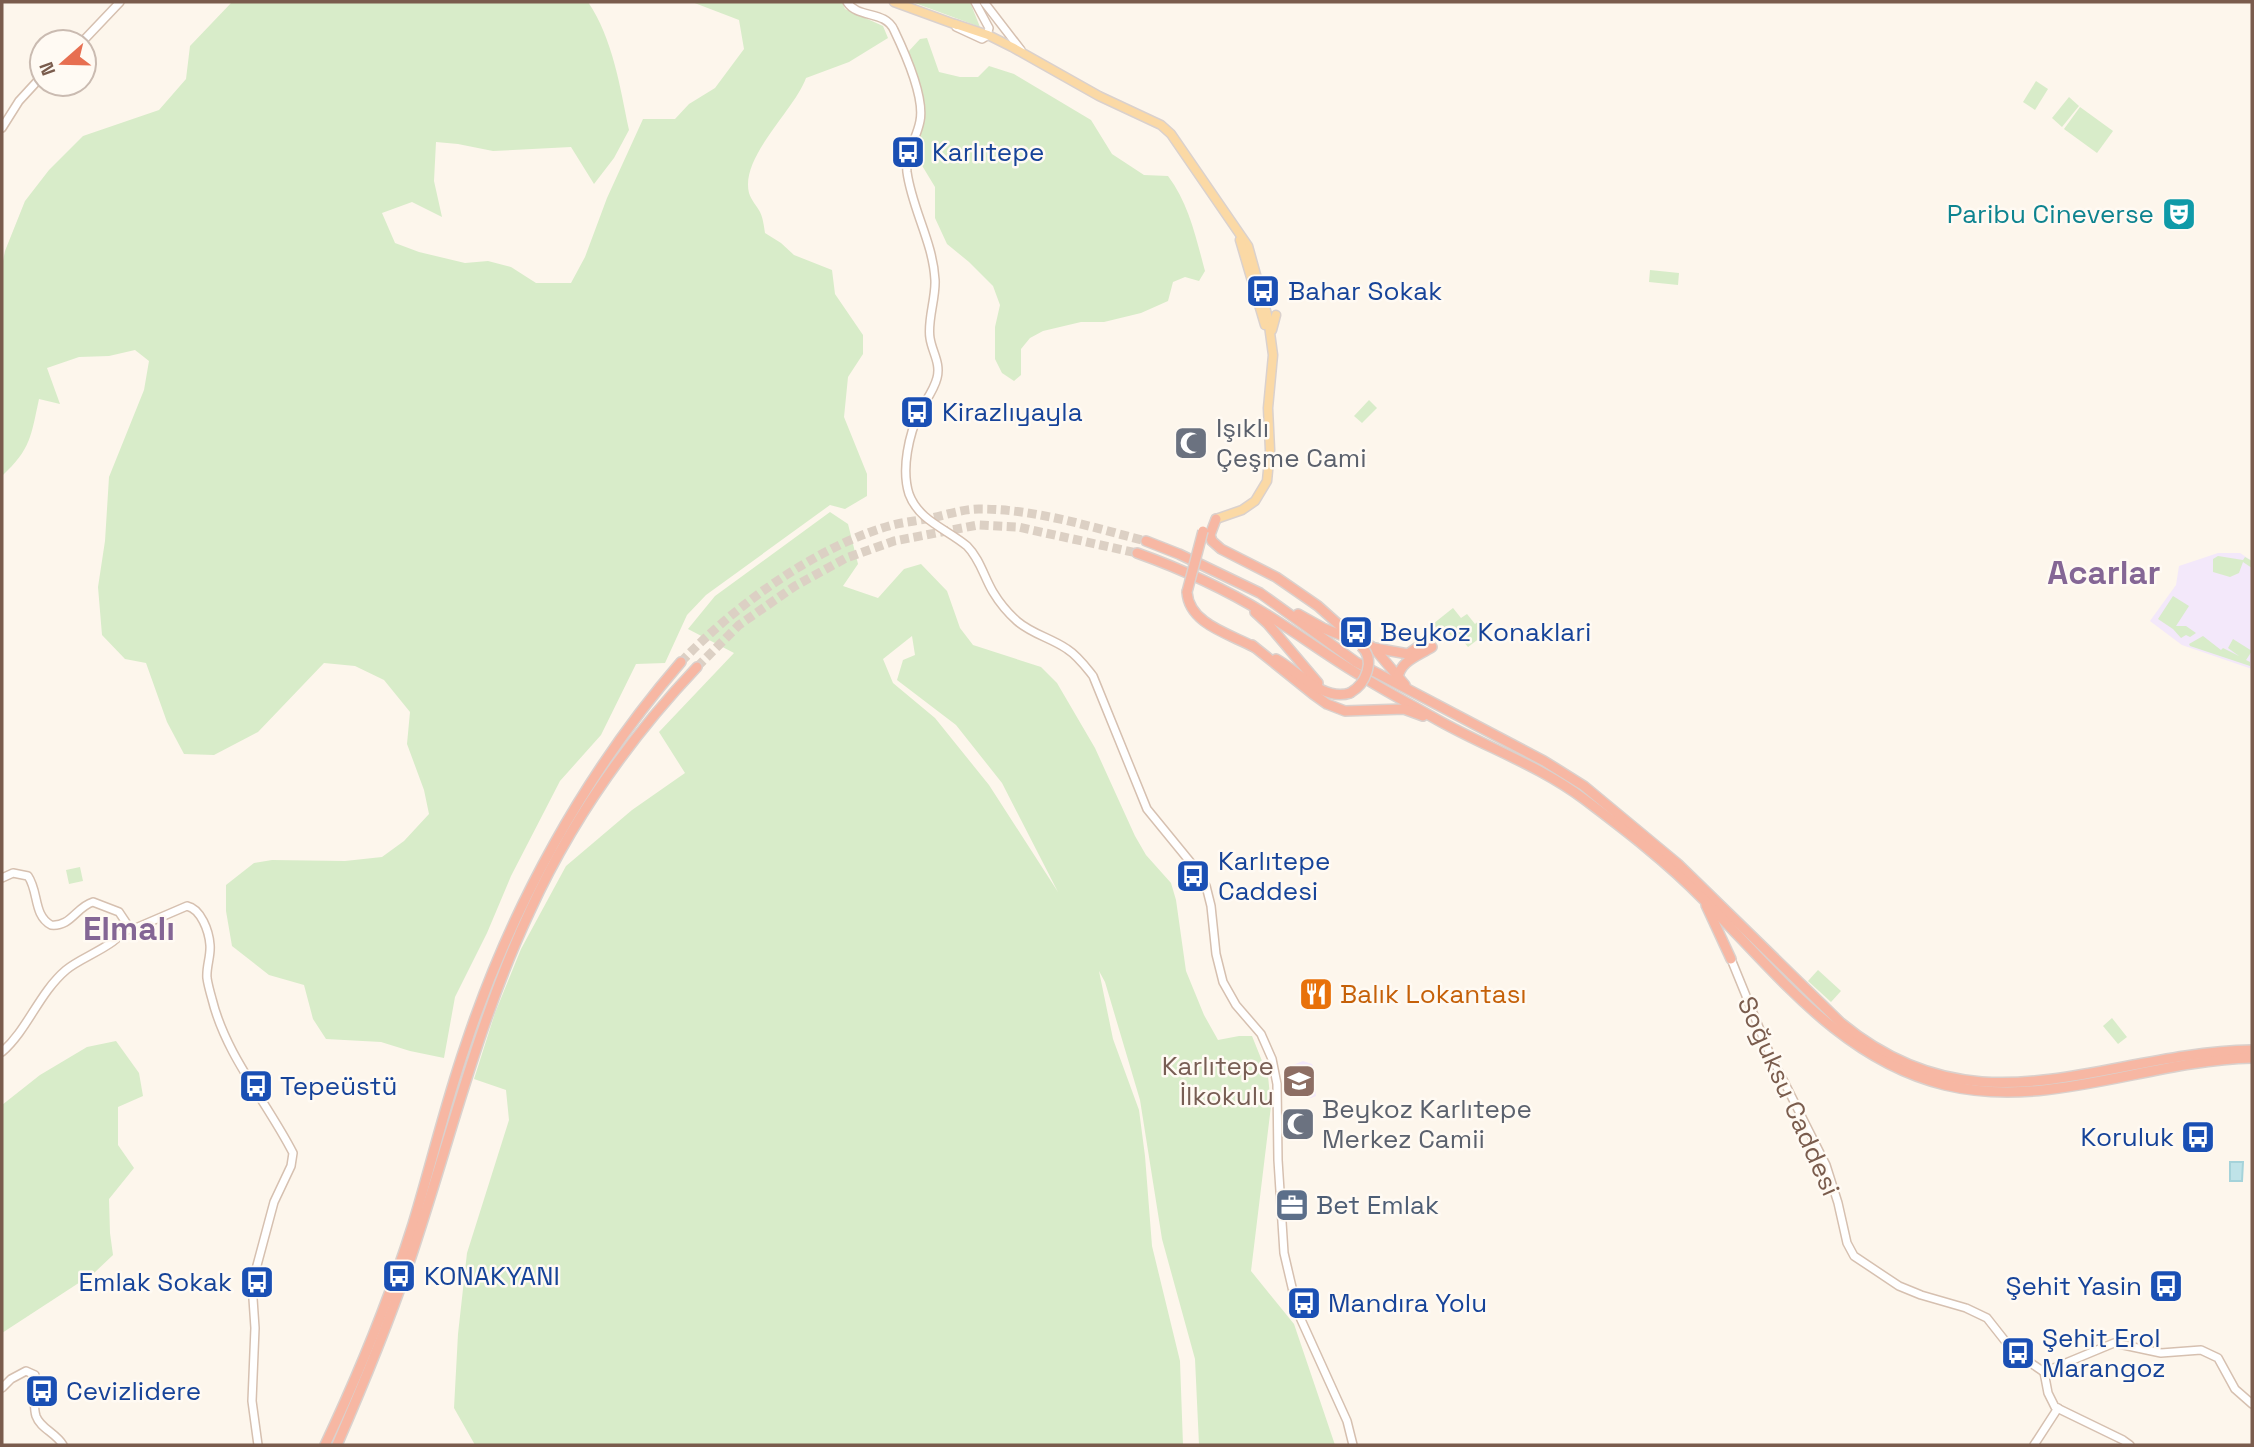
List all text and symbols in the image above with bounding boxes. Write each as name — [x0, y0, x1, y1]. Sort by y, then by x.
north arrow — [28, 28, 98, 98]
text: N — [34, 58, 61, 79]
bus stop icon: Karlıtepe — [889, 133, 927, 171]
place label: Karlıtepe — [932, 135, 1044, 169]
theatre icon: Paribu Cineverse — [2160, 195, 2198, 233]
place label: Paribu Cineverse — [1947, 197, 2154, 231]
bus stop icon: Bahar Sokak — [1244, 272, 1282, 310]
place label: Bahar Sokak — [1288, 274, 1442, 308]
bus stop icon: Kirazlıyayla — [898, 393, 936, 431]
place label: Kirazlıyayla — [942, 395, 1083, 429]
place label: Işıklı Çeşme Cami — [1216, 411, 1367, 475]
mosque icon: Işıklı Çeşme Cami — [1172, 424, 1210, 462]
district label: Acarlar — [2047, 552, 2161, 594]
bus stop icon: Beykoz Konaklari — [1337, 613, 1375, 651]
place label: Beykoz Konaklari — [1380, 615, 1591, 649]
place label: Karlıtepe Caddesi — [1218, 844, 1330, 908]
bus stop icon: Karlıtepe Caddesi — [1174, 857, 1212, 895]
district label: Elmalı — [83, 908, 175, 950]
restaurant icon: Balık Lokantası — [1297, 975, 1335, 1013]
place label: Balık Lokantası — [1340, 977, 1527, 1011]
street label: Soğuksu Caddesi — [1730, 991, 1848, 1201]
place label: Karlıtepe İlkokulu — [1162, 1049, 1274, 1113]
school or university icon: Karlıtepe İlkokulu — [1280, 1062, 1318, 1100]
bus stop icon: Tepeüstü — [237, 1067, 275, 1105]
place label: Tepeüstü — [280, 1069, 397, 1103]
place label: Beykoz Karlıtepe Merkez Camii — [1322, 1092, 1532, 1156]
mosque icon: Beykoz Karlıtepe Merkez Camii — [1279, 1105, 1317, 1143]
bus stop icon: Koruluk — [2179, 1118, 2217, 1156]
place label: Koruluk — [2081, 1120, 2174, 1154]
office icon: Bet Emlak — [1273, 1186, 1311, 1224]
place label: Bet Emlak — [1316, 1188, 1439, 1222]
bus stop icon: KONAKYANI — [380, 1257, 418, 1295]
place label: KONAKYANI — [424, 1259, 560, 1293]
bus stop icon: Emlak Sokak — [238, 1263, 276, 1301]
place label: Emlak Sokak — [78, 1265, 232, 1299]
bus stop icon: Şehit Yasin — [2147, 1267, 2185, 1305]
place label: Şehit Yasin — [2005, 1269, 2142, 1303]
bus stop icon: Mandıra Yolu — [1285, 1284, 1323, 1322]
place label: Mandıra Yolu — [1328, 1286, 1487, 1320]
place label: Şehit Erol Marangoz — [2042, 1321, 2166, 1385]
bus stop icon: Şehit Erol Marangoz — [1999, 1334, 2037, 1372]
bus stop icon: Cevizlidere — [23, 1372, 61, 1410]
place label: Cevizlidere — [66, 1374, 201, 1408]

